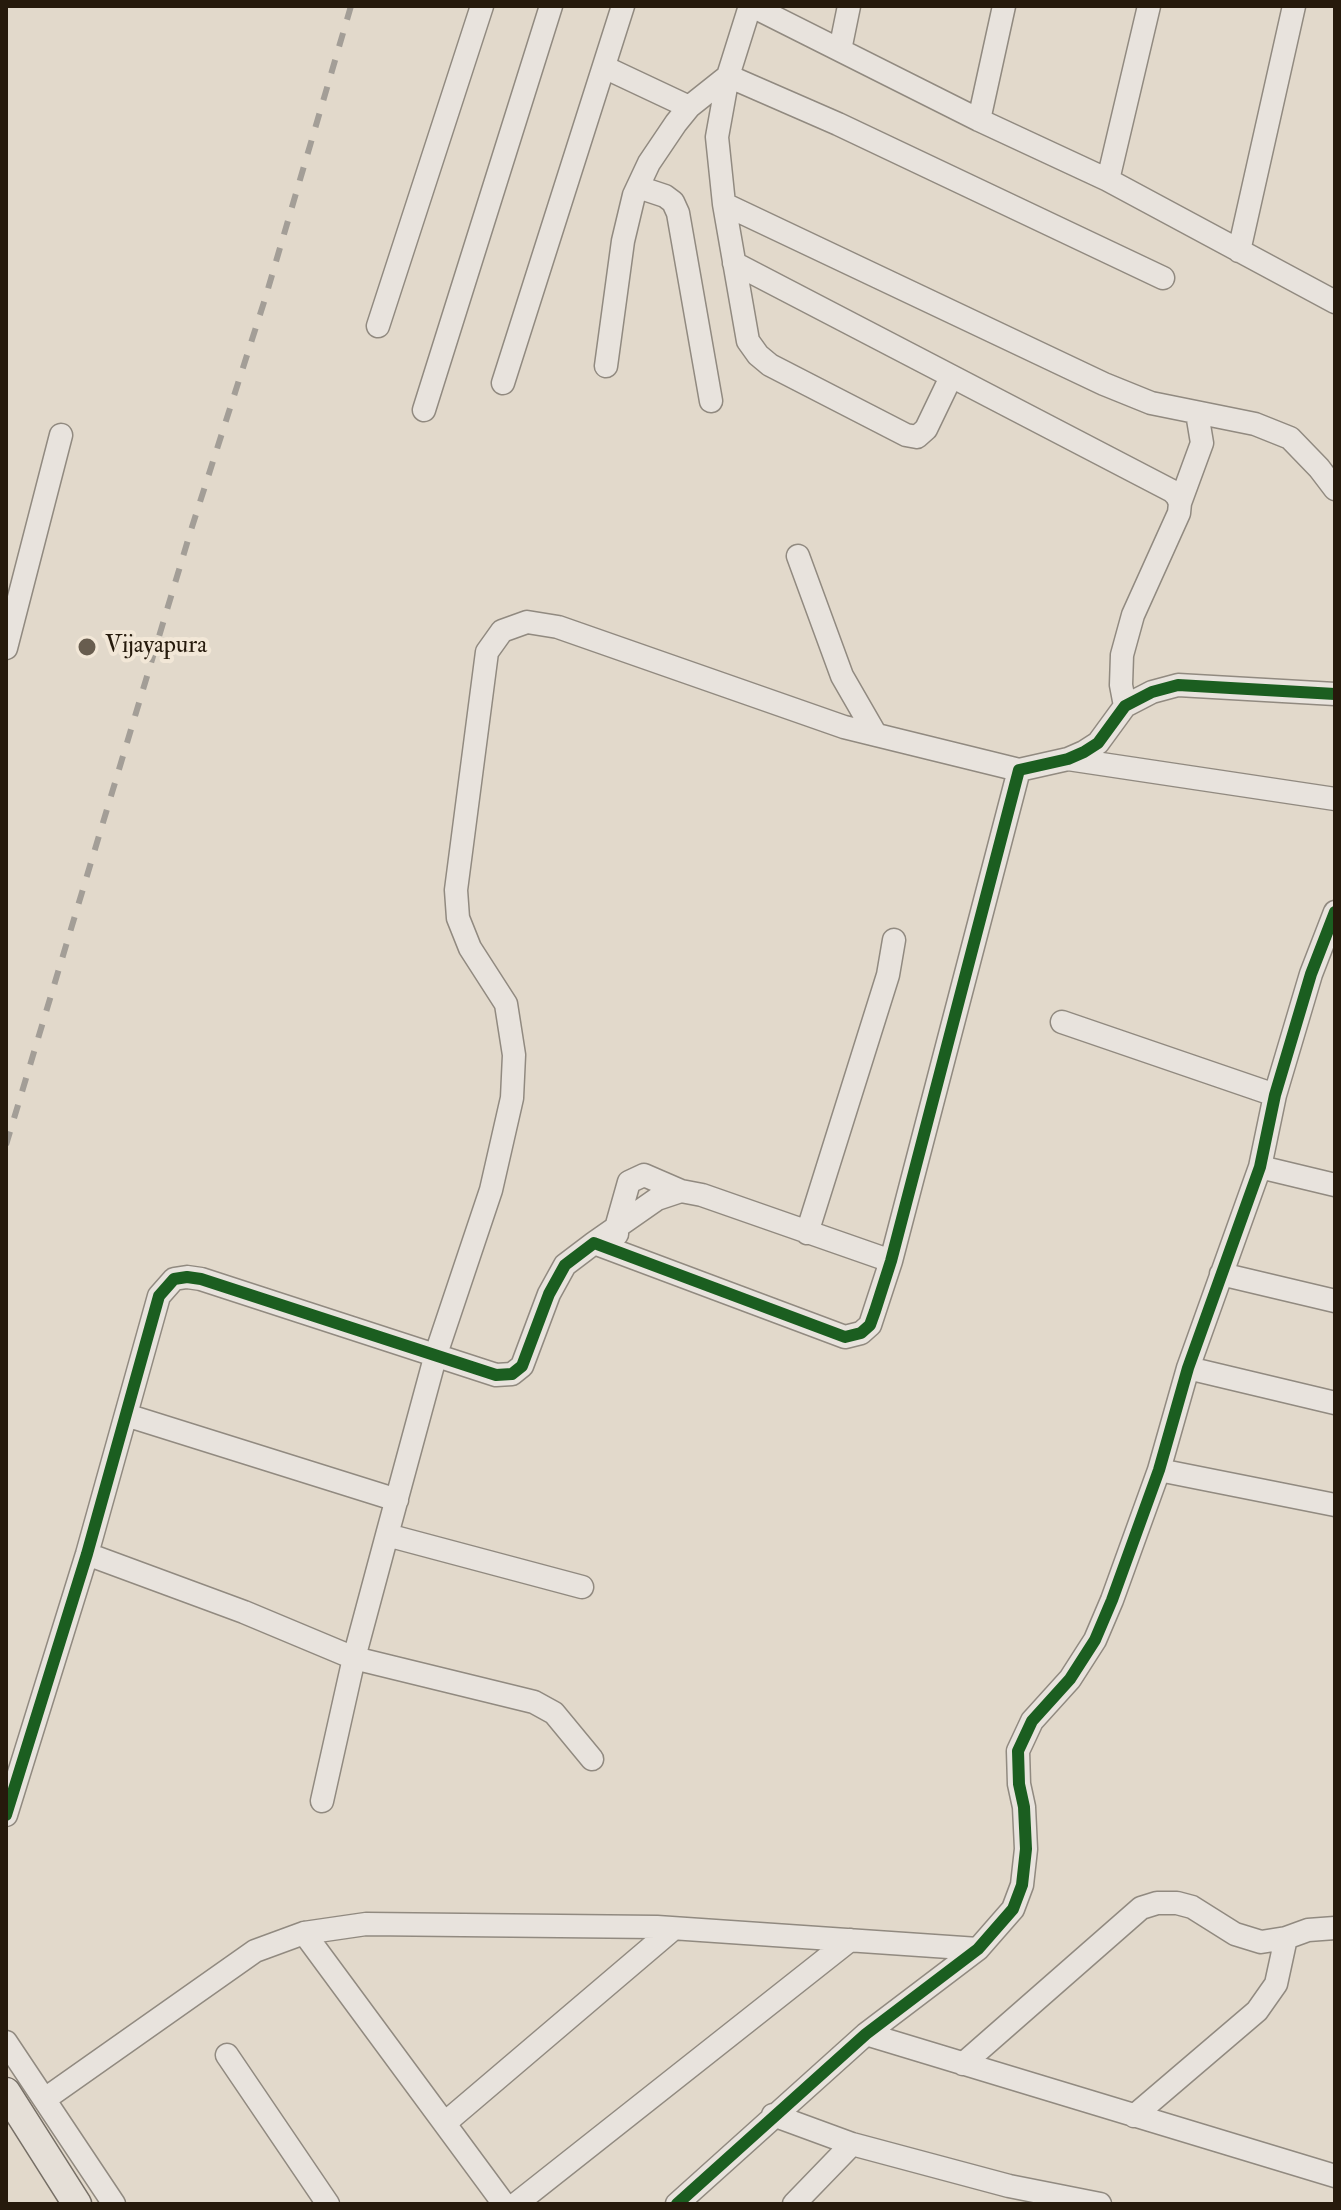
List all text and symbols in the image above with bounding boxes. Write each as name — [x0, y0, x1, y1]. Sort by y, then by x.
place label: Vijayapura — [105, 633, 207, 661]
marker: Vijayapura — [76, 636, 98, 658]

